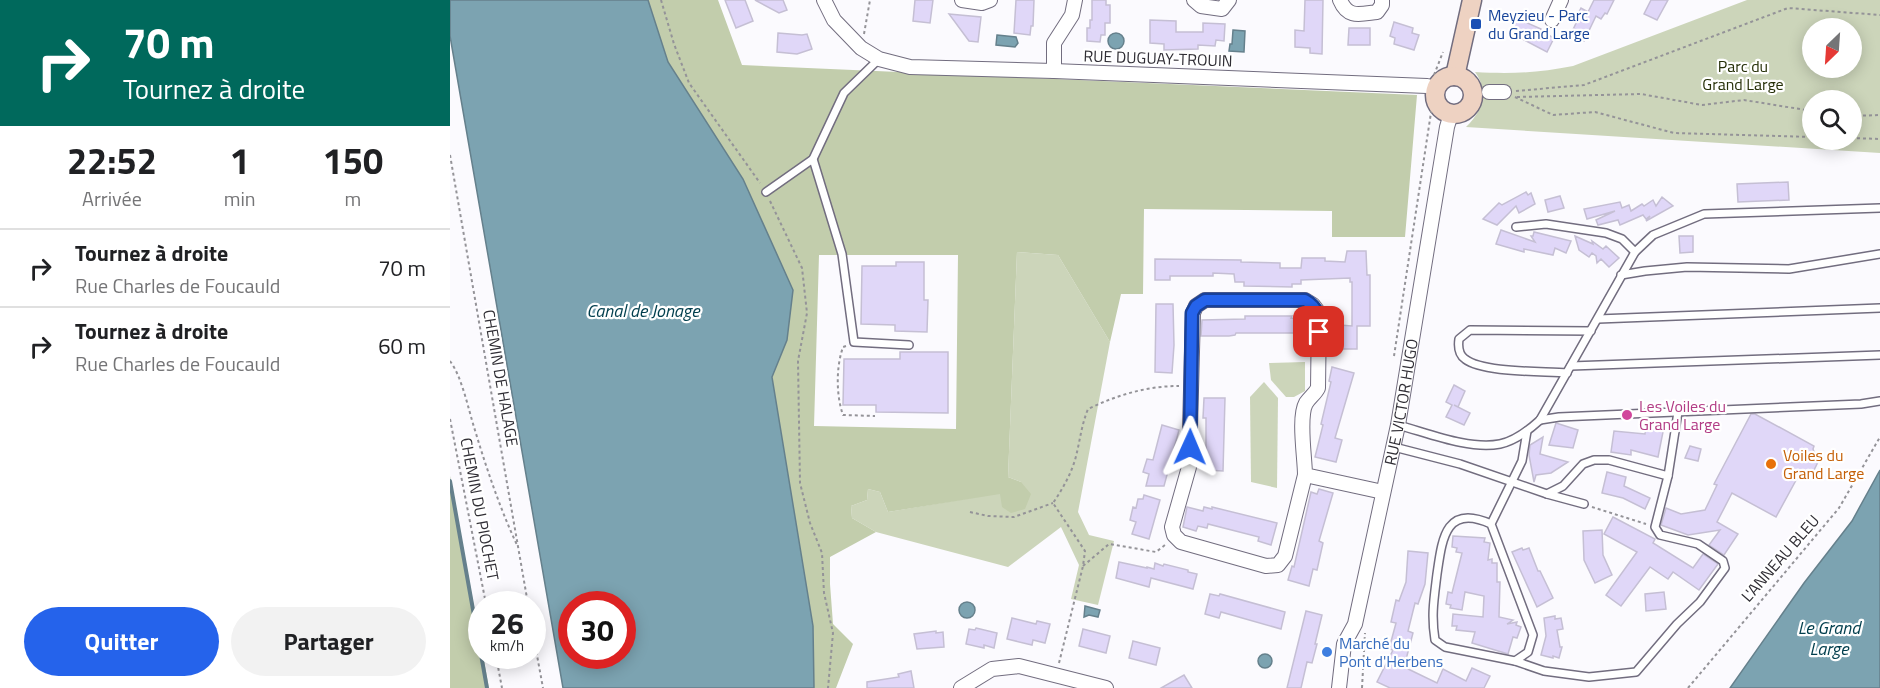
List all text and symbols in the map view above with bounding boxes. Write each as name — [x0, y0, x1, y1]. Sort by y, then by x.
place label: Meyzieu - Parc du Grand Large — [1488, 3, 1590, 45]
text: 70 m — [123, 10, 215, 74]
marker: Meyzieu - Parc du Grand Large — [1469, 17, 1483, 31]
north arrow — [1802, 18, 1862, 78]
map controls — [1802, 18, 1862, 150]
icon: right — [24, 24, 102, 102]
street label: RUE DUGUAY-TROUIN — [1083, 43, 1233, 73]
park label: Parc du Grand Large — [1702, 54, 1784, 96]
text: Tournez à droite — [123, 68, 305, 109]
button: search — [1802, 90, 1862, 150]
text: 22:52 — [67, 133, 157, 188]
text: 1 — [230, 133, 250, 188]
text: 150 — [323, 133, 383, 188]
text: Arrivée — [82, 183, 142, 214]
text: min — [224, 183, 256, 214]
text: m — [344, 183, 361, 214]
text: Tournez à droite — [75, 236, 228, 270]
text: 70 m — [378, 251, 426, 285]
icon: right — [24, 252, 57, 285]
text: Rue Charles de Foucauld — [75, 270, 280, 301]
water label: Canal de Jonage — [586, 297, 701, 324]
pin — [1293, 306, 1344, 357]
street label: CHEMIN DE HALAGE — [477, 308, 525, 449]
text: Tournez à droite — [75, 314, 228, 348]
icon: arrive — [1302, 315, 1335, 348]
text: 60 m — [378, 329, 426, 363]
icon: right — [24, 330, 57, 363]
street label: RUE VICTOR HUGO — [1378, 337, 1424, 467]
text: Rue Charles de Foucauld — [75, 348, 280, 379]
place label: Les Voiles du Grand Large — [1639, 394, 1726, 436]
marker: Les Voiles du Grand Large — [1620, 408, 1634, 422]
position arrow — [1158, 415, 1222, 479]
street label: CHEMIN DU PIOCHET — [454, 436, 506, 583]
place label: Voiles du Grand Large — [1783, 443, 1864, 485]
marker: Voiles du Grand Large — [1764, 457, 1778, 471]
street label: L'ANNEAU BLEU — [1735, 509, 1825, 607]
speed limit sign: 30 — [558, 591, 636, 669]
text: 26 — [490, 600, 524, 646]
button: Quitter — [24, 607, 219, 676]
button: Partager — [231, 607, 426, 676]
water label: Le Grand Large — [1798, 614, 1862, 662]
place label: Marché du Pont d'Herbens — [1339, 631, 1443, 673]
text: km/h — [490, 634, 524, 657]
marker: Marché du Pont d'Herbens — [1320, 645, 1334, 659]

